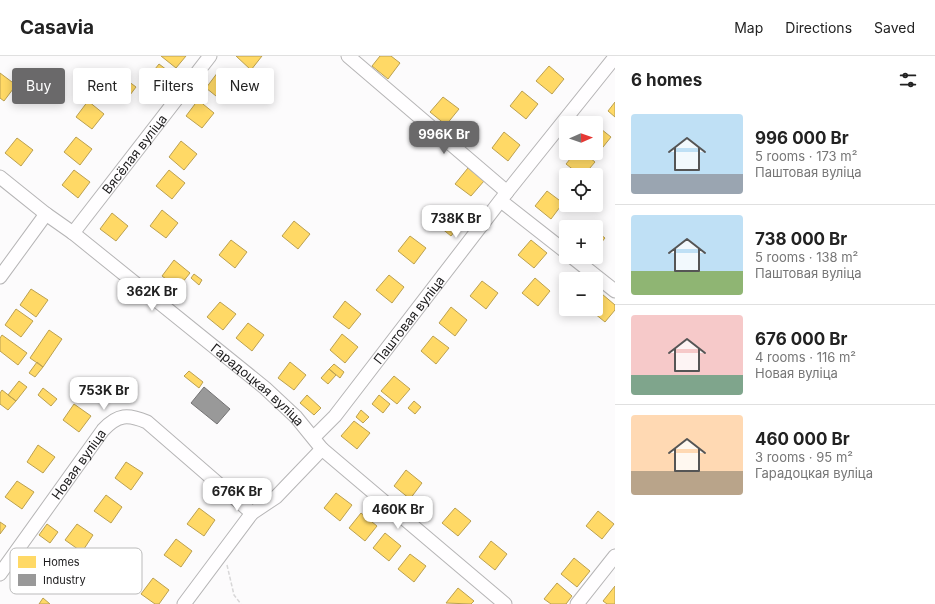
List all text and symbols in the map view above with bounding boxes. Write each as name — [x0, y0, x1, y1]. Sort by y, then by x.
text: Casavia — [20, 16, 94, 39]
text: Map — [734, 19, 763, 36]
text: Directions — [785, 19, 852, 36]
text: Saved — [874, 19, 915, 36]
chip: Buy — [12, 68, 65, 104]
chip: Rent — [73, 68, 131, 104]
chip: Filters — [139, 68, 208, 104]
chip: New — [216, 68, 274, 104]
icon: filters — [897, 69, 919, 91]
text: 6 homes — [631, 70, 702, 90]
street label: Вясёлая вуліца — [98, 111, 170, 197]
north arrow — [559, 116, 603, 160]
map controls — [559, 116, 603, 316]
pin: 996K Br — [407, 121, 481, 155]
text: 996K Br — [418, 126, 470, 142]
text: 996 000 Br — [755, 128, 849, 148]
icon: home — [663, 130, 711, 178]
text: 5 rooms · 173 m² — [755, 148, 857, 164]
text: Паштовая вуліца — [755, 164, 862, 180]
button: locate — [559, 168, 603, 212]
pin: 738K Br — [419, 205, 493, 239]
text: 738K Br — [431, 210, 481, 226]
button: + — [559, 220, 603, 264]
text: 738 000 Br — [755, 229, 847, 249]
icon: home — [663, 231, 711, 279]
text: 5 rooms · 138 m² — [755, 249, 858, 265]
text: Паштовая вуліца — [755, 265, 862, 281]
button: − — [559, 272, 603, 316]
street label: Паштовая вуліца — [370, 273, 448, 367]
pin: 362K Br — [115, 278, 189, 312]
text: 362K Br — [126, 283, 178, 299]
text: 676 000 Br — [755, 329, 847, 349]
icon: home — [663, 331, 711, 379]
street label: Гарадоцкая вуліца — [208, 340, 308, 429]
text: 4 rooms · 116 m² — [755, 349, 856, 365]
text: Новая вуліца — [755, 365, 838, 381]
pin: 753K Br — [67, 377, 141, 411]
text: 753K Br — [79, 382, 129, 398]
street label: Новая вуліца — [48, 426, 109, 503]
text: 460 000 Br — [755, 429, 850, 449]
icon: home — [663, 431, 711, 479]
text: 3 rooms · 95 m² — [755, 449, 853, 465]
text: Гарадоцкая вуліца — [755, 465, 873, 481]
pin: 676K Br — [200, 478, 274, 512]
text: 676K Br — [212, 483, 262, 499]
pin: 460K Br — [361, 496, 435, 530]
text: 460K Br — [372, 501, 424, 517]
legend — [10, 548, 142, 594]
text: Homes — [43, 555, 80, 569]
text: Industry — [43, 573, 86, 587]

